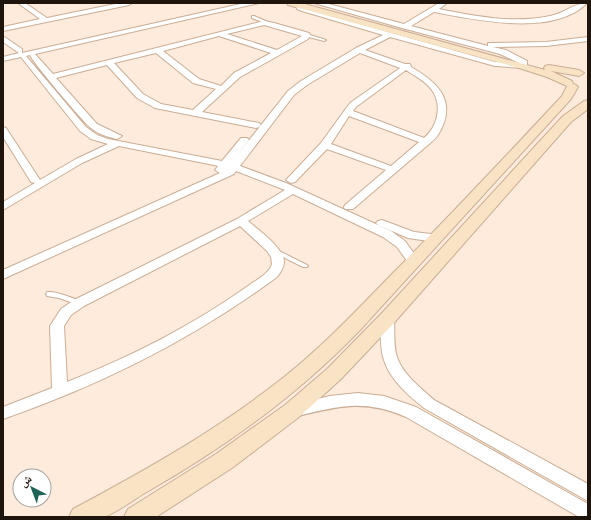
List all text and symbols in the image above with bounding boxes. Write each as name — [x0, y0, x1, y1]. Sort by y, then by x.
north arrow — [12, 468, 52, 508]
text: ش — [16, 470, 35, 490]

